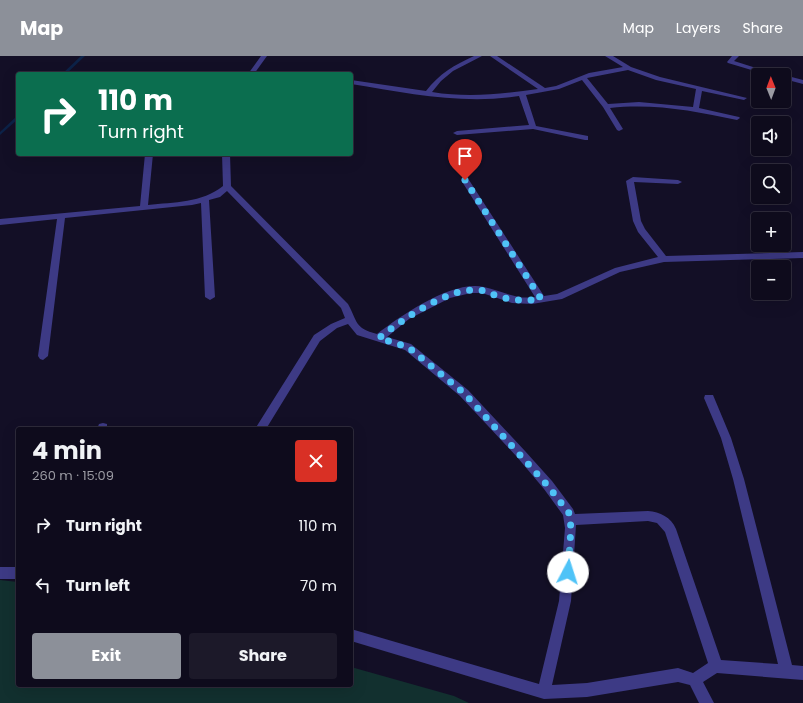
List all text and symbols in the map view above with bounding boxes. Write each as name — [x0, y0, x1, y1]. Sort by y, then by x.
text: Map — [20, 15, 63, 42]
text: Map — [623, 18, 654, 38]
text: Layers — [676, 18, 720, 38]
text: Share — [742, 18, 783, 38]
north arrow — [751, 68, 791, 108]
map controls — [751, 68, 791, 300]
text: 110 m — [98, 81, 173, 120]
icon: right — [32, 88, 84, 140]
button: sound — [751, 116, 791, 156]
text: Turn right — [98, 119, 184, 144]
pin — [448, 139, 482, 180]
icon: arrive — [454, 145, 476, 167]
button: search — [751, 164, 791, 204]
button: + — [751, 212, 791, 252]
button: − — [751, 260, 791, 300]
text: 4 min — [32, 434, 102, 467]
button: close — [295, 440, 337, 482]
text: 260 m · 15:09 — [32, 466, 114, 485]
icon: right — [32, 514, 54, 536]
text: Turn right — [66, 515, 142, 536]
text: 110 m — [299, 515, 337, 536]
position arrow — [547, 551, 589, 593]
icon: left — [32, 574, 54, 596]
text: Turn left — [66, 575, 130, 596]
text: 70 m — [300, 575, 337, 596]
button: Exit — [32, 633, 181, 679]
button: Share — [189, 633, 337, 679]

